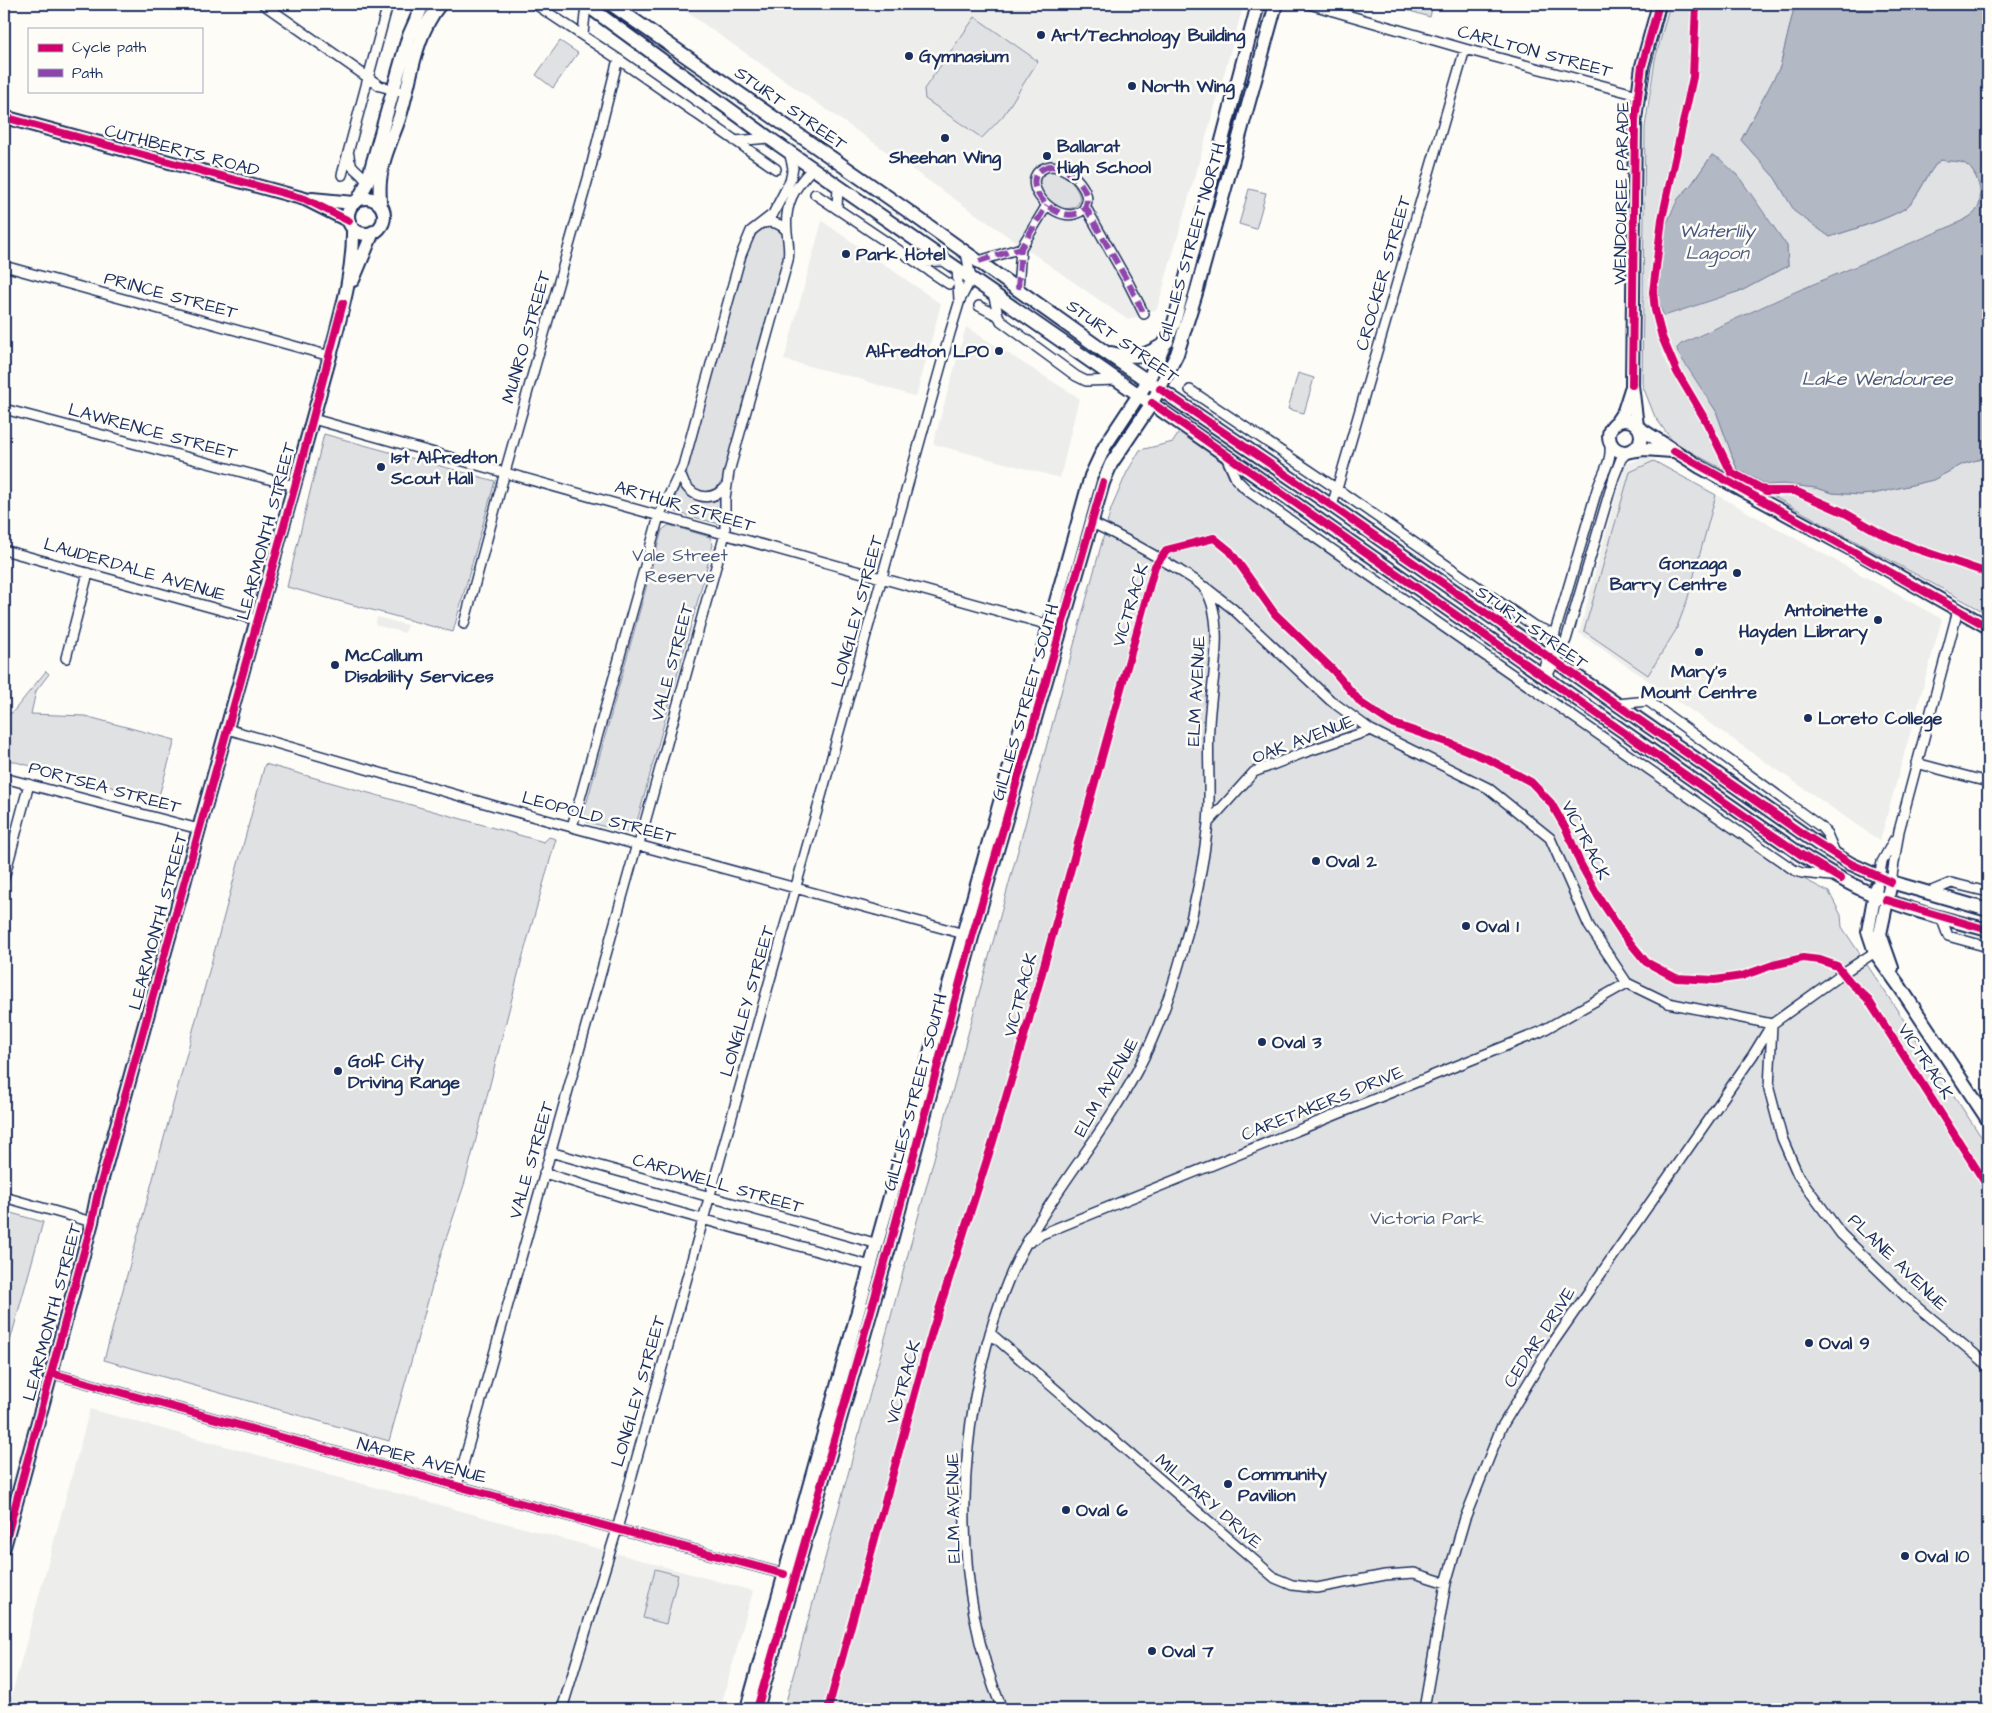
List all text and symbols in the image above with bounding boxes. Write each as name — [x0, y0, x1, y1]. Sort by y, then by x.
street label: CARLTON STREET — [1455, 19, 1616, 84]
place label: Art/Technology Building — [1051, 23, 1246, 49]
legend — [28, 28, 202, 92]
marker: Art/Technology Building — [1035, 29, 1047, 41]
text: Cycle path — [72, 37, 147, 59]
place label: Gymnasium — [919, 44, 1009, 70]
marker: Gymnasium — [903, 50, 915, 62]
street label: STURT STREET — [729, 60, 853, 157]
text: Path — [72, 63, 103, 84]
place label: North Wing — [1142, 74, 1235, 100]
marker: North Wing — [1126, 80, 1138, 92]
street label: WENDOUREE PARADE — [1607, 101, 1636, 285]
street label: CUTHBERTS ROAD — [102, 118, 262, 183]
marker: Sheehan Wing — [939, 132, 951, 144]
place label: Ballarat High School — [1057, 134, 1151, 181]
street label: GILLIES STREET NORTH — [1151, 140, 1232, 345]
place label: Sheehan Wing — [888, 145, 1002, 171]
marker: Ballarat High School — [1041, 150, 1053, 162]
street label: CROCKER STREET — [1349, 192, 1418, 354]
water label: Waterlily Lagoon — [1679, 218, 1757, 267]
place label: Park Hotel — [856, 242, 946, 267]
marker: Park Hotel — [840, 248, 852, 260]
street label: PRINCE STREET — [101, 266, 241, 325]
street label: MUNRO STREET — [496, 267, 558, 406]
street label: STURT STREET — [1061, 293, 1185, 390]
place label: Alfredton LPO — [865, 339, 989, 364]
marker: Alfredton LPO — [993, 345, 1005, 357]
water label: Lake Wendouree — [1801, 366, 1954, 393]
street label: LAWRENCE STREET — [65, 397, 241, 466]
street label: LEARMONTH STREET — [231, 439, 302, 623]
place label: 1st Alfredton Scout Hall — [390, 445, 497, 491]
marker: 1st Alfredton Scout Hall — [375, 461, 387, 473]
street label: ARTHUR STREET — [612, 475, 759, 539]
street label: LAUDERDALE AVENUE — [41, 532, 229, 608]
street label: LONGLEY STREET — [825, 532, 890, 690]
park label: Vale Street Reserve — [632, 543, 729, 589]
place label: Gonzaga Barry Centre — [1610, 551, 1728, 598]
street label: VICTRACK — [1106, 560, 1155, 650]
marker: Gonzaga Barry Centre — [1731, 567, 1743, 579]
street label: STURT STREET — [1470, 579, 1594, 676]
place label: Antoinette Hayden Library — [1739, 598, 1868, 645]
street label: VALE STREET — [645, 600, 700, 724]
street label: GILLIES STREET SOUTH — [985, 601, 1066, 803]
marker: Antoinette Hayden Library — [1872, 614, 1884, 626]
street label: ELM AVENUE — [1181, 635, 1212, 747]
place label: McCallum Disability Services — [345, 643, 494, 690]
marker: Mary's Mount Centre — [1693, 646, 1705, 658]
marker: McCallum Disability Services — [329, 659, 341, 671]
place label: Mary's Mount Centre — [1641, 659, 1757, 705]
place label: Loreto College — [1818, 706, 1942, 732]
street label: OAK AVENUE — [1249, 708, 1358, 770]
marker: Loreto College — [1802, 712, 1814, 724]
street label: PORTSEA STREET — [26, 755, 185, 820]
street label: LEOPOLD STREET — [519, 785, 679, 850]
street label: VICTRACK — [1555, 796, 1616, 884]
street label: LEARMONTH STREET — [123, 829, 194, 1013]
place label: Oval 2 — [1326, 849, 1378, 874]
marker: Oval 2 — [1310, 855, 1322, 867]
place label: Oval 1 — [1476, 914, 1520, 939]
marker: Oval 1 — [1460, 920, 1472, 932]
street label: LONGLEY STREET — [714, 922, 781, 1080]
street label: VICTRACK — [997, 950, 1044, 1040]
street label: GILLIES STREET SOUTH — [877, 991, 954, 1194]
street label: VICTRACK — [1892, 1018, 1960, 1104]
place label: Oval 3 — [1272, 1030, 1323, 1055]
street label: ELM AVENUE — [1068, 1033, 1145, 1141]
marker: Oval 3 — [1256, 1036, 1268, 1048]
place label: Golf City Driving Range — [348, 1049, 460, 1096]
street label: CARETAKERS DRIVE — [1237, 1059, 1407, 1147]
marker: Golf City Driving Range — [332, 1065, 344, 1077]
street label: VALE STREET — [503, 1098, 560, 1222]
street label: CARDWELL STREET — [630, 1147, 807, 1220]
park label: Victoria Park — [1370, 1206, 1484, 1231]
street label: PLANE AVENUE — [1842, 1208, 1953, 1317]
street label: LEARMONTH STREET — [17, 1220, 88, 1404]
street label: CEDAR DRIVE — [1497, 1282, 1582, 1393]
street label: LONGLEY STREET — [605, 1312, 672, 1470]
place label: Oval 9 — [1819, 1331, 1870, 1356]
street label: VICTRACK — [880, 1337, 927, 1427]
marker: Oval 9 — [1803, 1337, 1815, 1349]
street label: NAPIER AVENUE — [354, 1431, 490, 1490]
street label: MILITARY DRIVE — [1150, 1448, 1268, 1555]
street label: ELM AVENUE — [940, 1452, 967, 1564]
place label: Community Pavilion — [1238, 1462, 1327, 1508]
marker: Community Pavilion — [1222, 1478, 1234, 1490]
place label: Oval 6 — [1076, 1498, 1129, 1523]
marker: Oval 6 — [1060, 1504, 1072, 1516]
place label: Oval 10 — [1915, 1544, 1970, 1569]
marker: Oval 10 — [1899, 1550, 1911, 1562]
place label: Oval 7 — [1162, 1639, 1215, 1664]
marker: Oval 7 — [1146, 1645, 1158, 1657]

